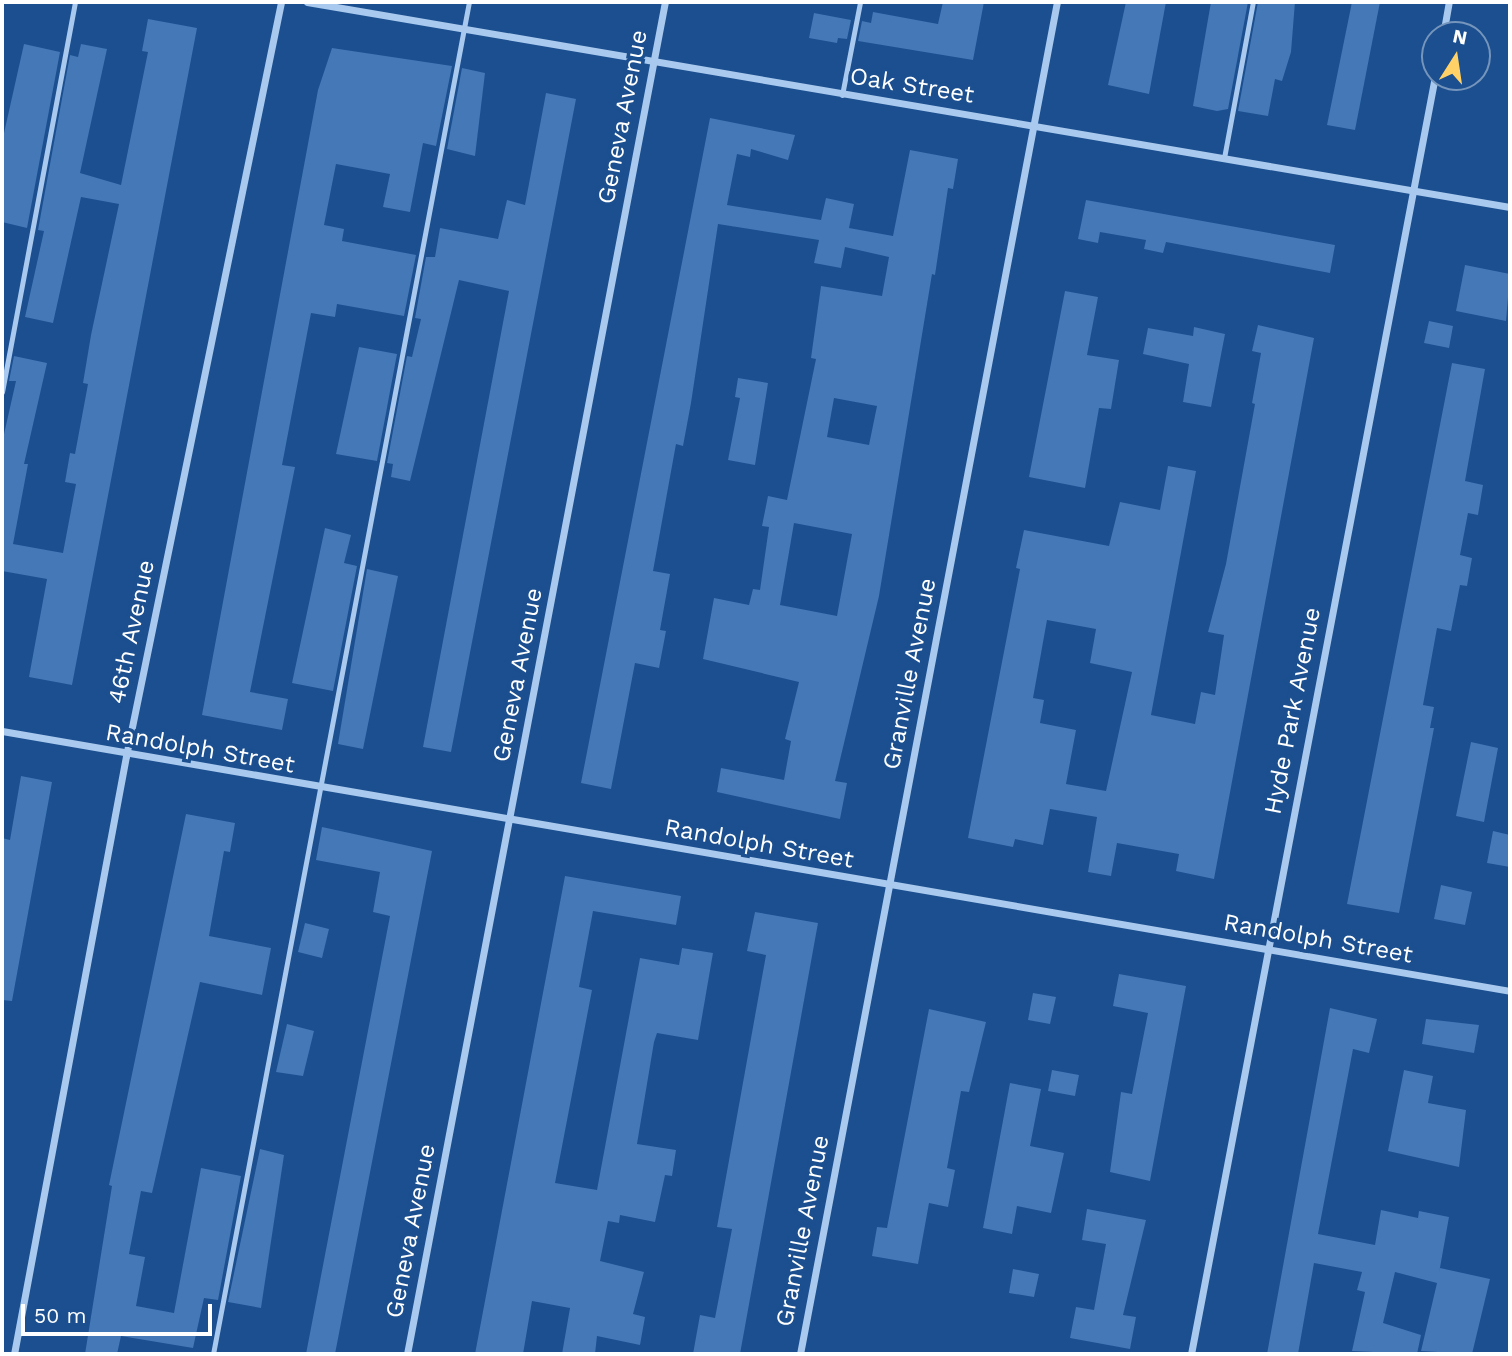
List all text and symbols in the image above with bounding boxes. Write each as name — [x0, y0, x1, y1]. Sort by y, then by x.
north arrow — [1421, 21, 1491, 91]
text: N — [1451, 24, 1469, 50]
street label: Geneva Avenue — [592, 27, 654, 207]
street label: Oak Street — [848, 62, 976, 110]
street label: 46th Avenue — [103, 557, 161, 707]
street label: Granville Avenue — [877, 575, 943, 773]
street label: Geneva Avenue — [487, 585, 549, 765]
street label: Hyde Park Avenue — [1259, 604, 1327, 818]
street label: Randolph Street — [103, 718, 297, 780]
street label: Randolph Street — [662, 813, 856, 875]
street label: Randolph Street — [1221, 908, 1415, 970]
street label: Granville Avenue — [770, 1132, 836, 1330]
street label: Geneva Avenue — [380, 1141, 442, 1321]
scale bar — [24, 1290, 215, 1334]
text: 50 m — [34, 1303, 86, 1328]

